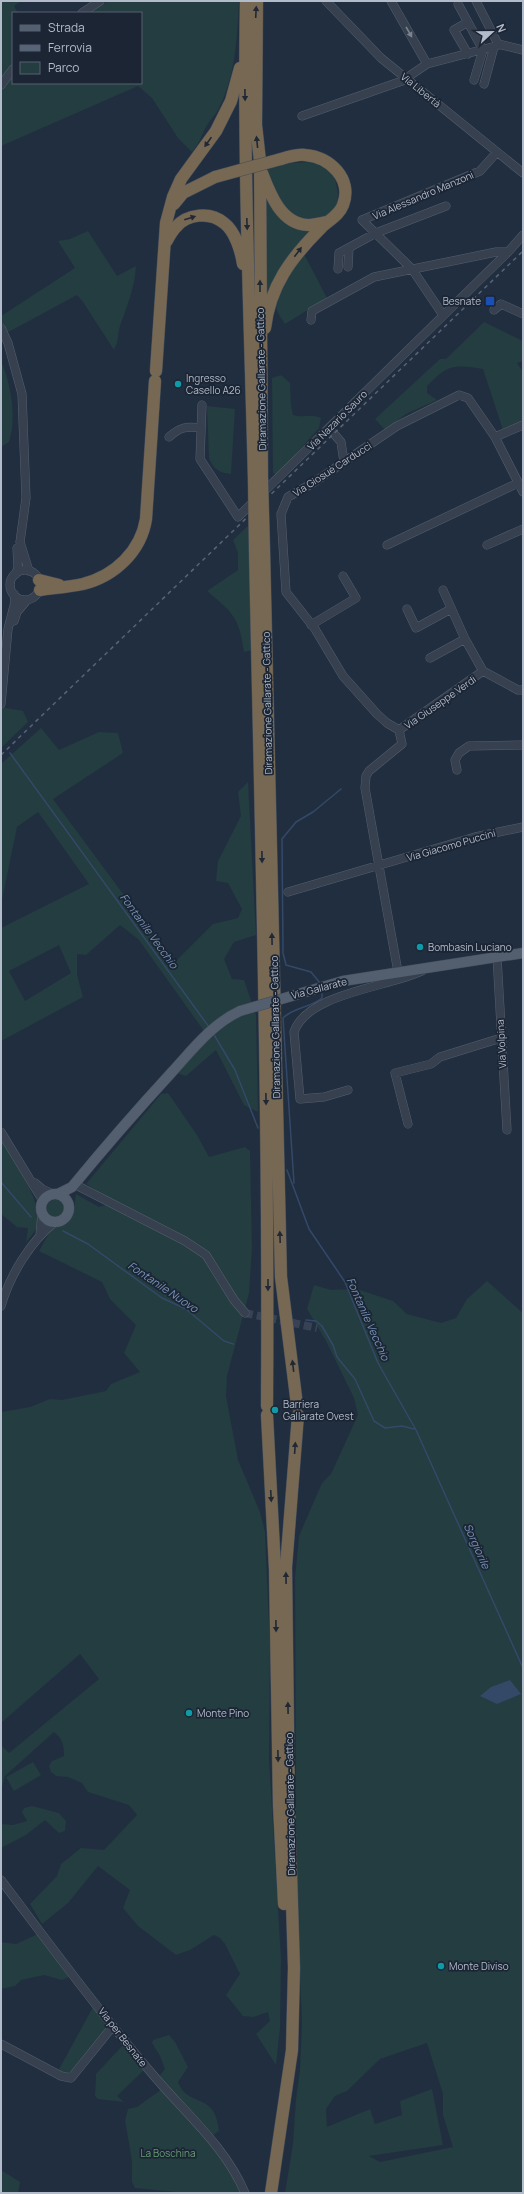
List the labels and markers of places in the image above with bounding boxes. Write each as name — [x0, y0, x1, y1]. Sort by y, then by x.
place label: Besnate — [443, 294, 481, 308]
marker: Besnate — [484, 295, 496, 307]
place label: Ingresso Casello A26 — [186, 371, 241, 397]
marker: Ingresso Casello A26 — [173, 379, 183, 389]
place label: Bombasin Luciano — [428, 940, 512, 954]
marker: Bombasin Luciano — [415, 942, 425, 952]
place label: Barriera Gallarate Ovest — [283, 1397, 354, 1423]
marker: Barriera Gallarate Ovest — [270, 1405, 280, 1415]
place label: Monte Pino — [197, 1706, 249, 1720]
marker: Monte Pino — [184, 1708, 194, 1718]
place label: Monte Diviso — [449, 1959, 509, 1973]
marker: Monte Diviso — [436, 1961, 446, 1971]

